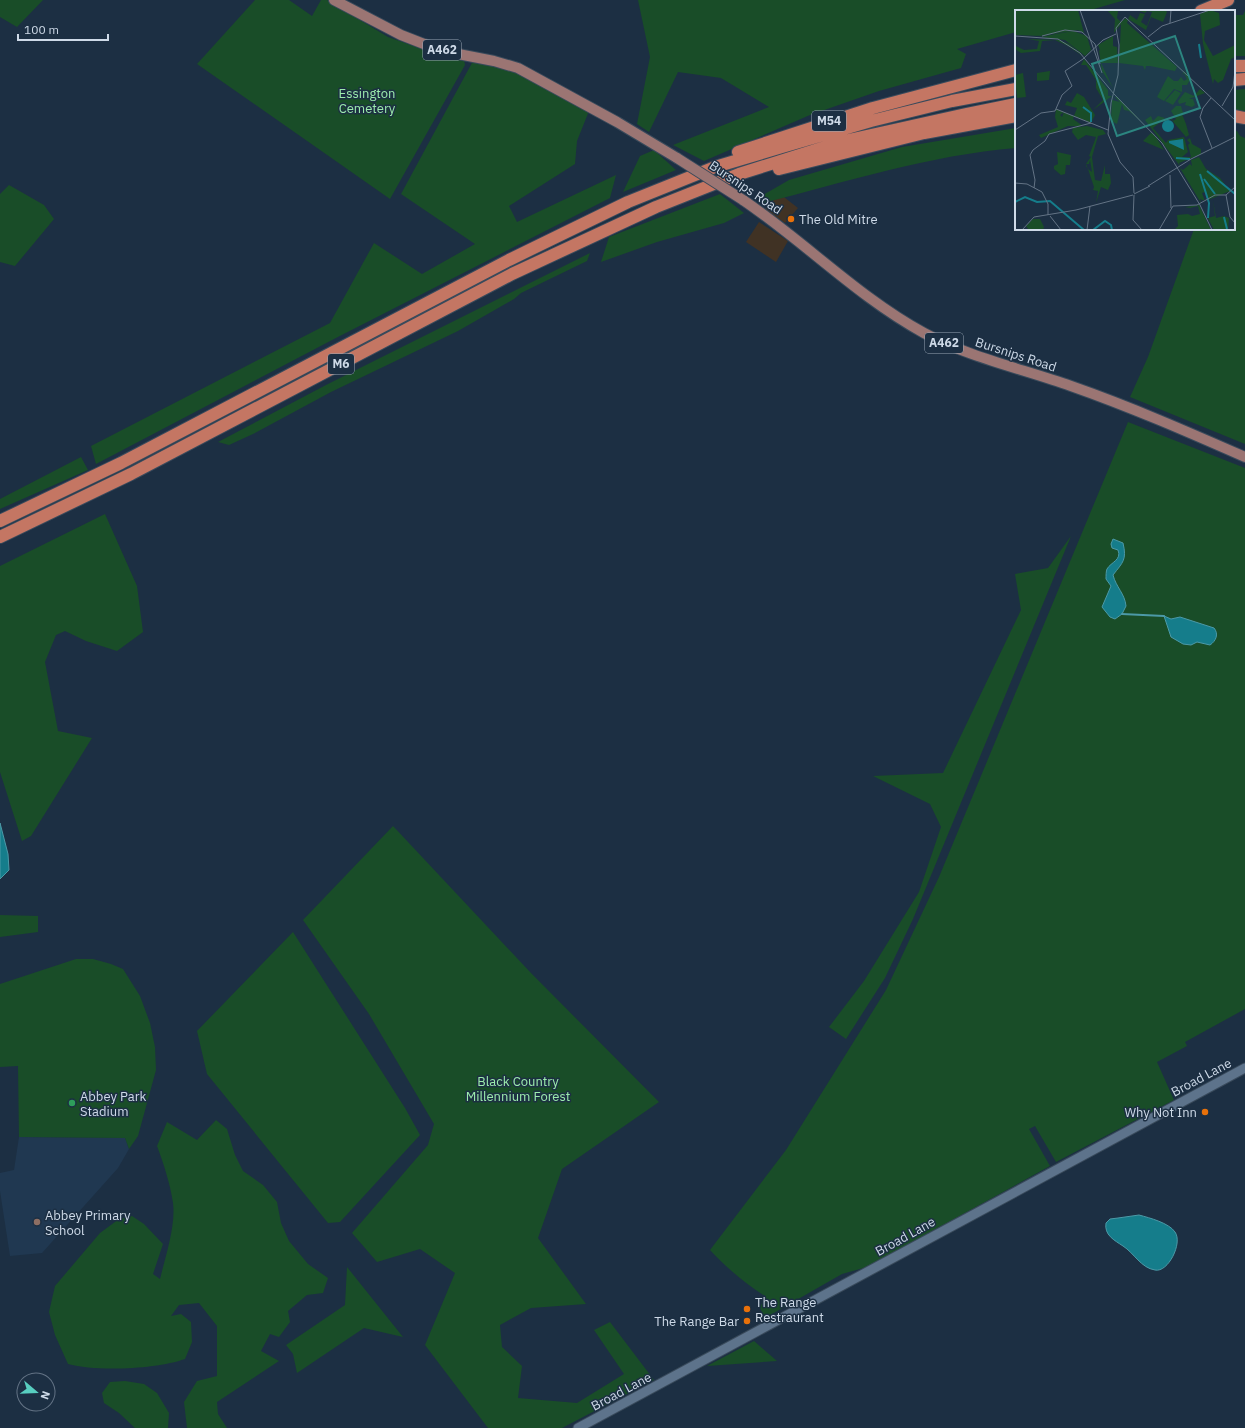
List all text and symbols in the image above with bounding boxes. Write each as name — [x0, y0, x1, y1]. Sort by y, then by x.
inset map — [1015, 10, 1235, 230]
scale bar — [18, 16, 108, 42]
text: 100 m — [24, 22, 59, 37]
road number: A462 — [423, 40, 461, 60]
park label: Essington Cemetery — [339, 85, 396, 117]
road number: M54 — [812, 111, 846, 131]
street label: Bursnips Road — [706, 157, 785, 218]
place label: The Old Mitre — [799, 211, 878, 228]
marker: The Old Mitre — [786, 214, 796, 224]
road number: A462 — [925, 333, 963, 353]
street label: Bursnips Road — [973, 333, 1059, 376]
road number: M6 — [328, 354, 354, 374]
street label: Broad Lane — [1168, 1054, 1234, 1100]
park label: Black Country Millennium Forest — [466, 1073, 570, 1105]
place label: Abbey Park Stadium — [80, 1088, 147, 1120]
marker: Abbey Park Stadium — [67, 1098, 77, 1108]
place label: Why Not Inn — [1125, 1104, 1197, 1121]
marker: Why Not Inn — [1200, 1107, 1210, 1117]
place label: Abbey Primary School — [45, 1207, 131, 1239]
street label: Broad Lane — [872, 1213, 938, 1260]
marker: Abbey Primary School — [32, 1217, 42, 1227]
place label: The Range Restraurant — [755, 1294, 824, 1326]
marker: The Range Restraurant — [742, 1304, 752, 1314]
place label: The Range Bar — [654, 1313, 739, 1330]
marker: The Range Bar — [742, 1316, 752, 1326]
street label: Broad Lane — [588, 1368, 654, 1414]
north arrow — [16, 1372, 56, 1412]
text: N — [38, 1389, 53, 1401]

